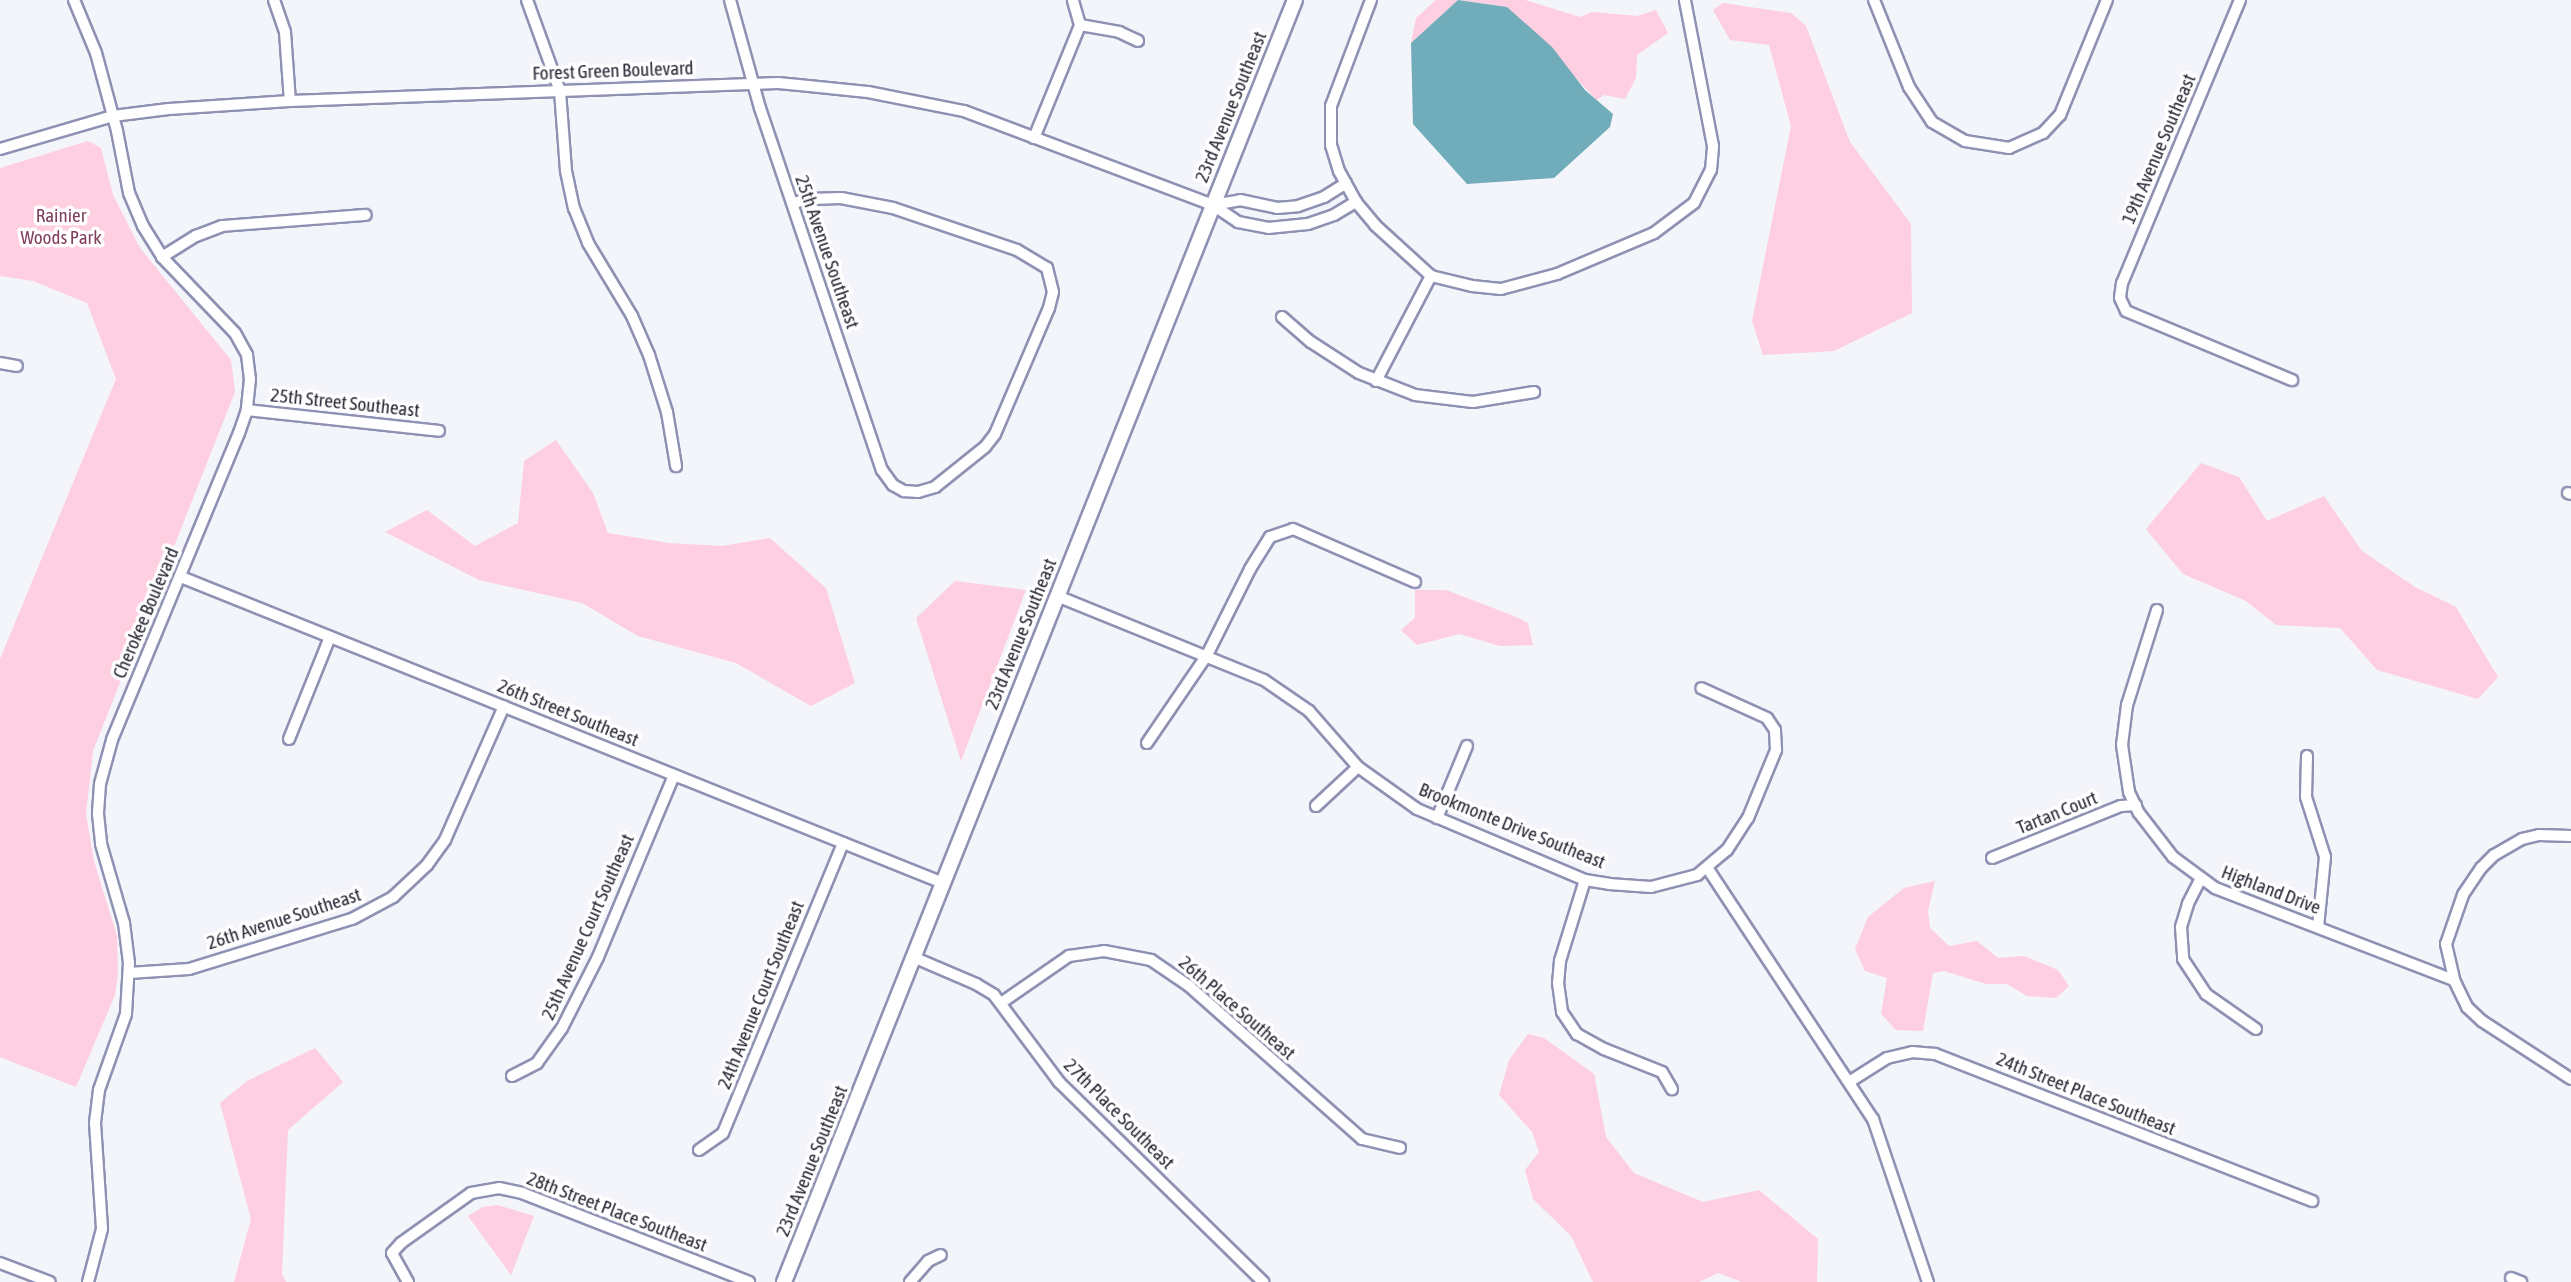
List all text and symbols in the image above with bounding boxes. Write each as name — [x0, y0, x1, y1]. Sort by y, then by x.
street label: 23rd Avenue Southeast — [1190, 28, 1272, 186]
street label: Forest Green Boulevard — [532, 57, 694, 85]
street label: 19th Avenue Southeast — [2117, 71, 2201, 227]
street label: 25th Avenue Southeast — [790, 172, 864, 332]
park label: Rainier Woods Park — [20, 205, 102, 249]
street label: 25th Street Southeast — [269, 384, 421, 422]
street label: Cherokee Boulevard — [108, 544, 184, 682]
street label: 23rd Avenue Southeast — [980, 555, 1062, 713]
street label: 26th Street Southeast — [494, 674, 642, 752]
street label: Brookmonte Drive Southeast — [1415, 778, 1609, 874]
street label: Tartan Court — [2013, 787, 2101, 839]
street label: 25th Avenue Court Southeast — [537, 831, 639, 1023]
street label: Highland Drive — [2218, 861, 2324, 919]
street label: 26th Avenue Southeast — [204, 883, 364, 955]
street label: 24th Avenue Court Southeast — [713, 898, 809, 1092]
street label: 26th Place Southeast — [1174, 951, 1300, 1065]
street label: 24th Street Place Southeast — [1993, 1048, 2179, 1140]
street label: 27th Place Southeast — [1059, 1054, 1179, 1174]
street label: 23rd Avenue Southeast — [771, 1082, 853, 1240]
street label: 28th Street Place Southeast — [524, 1167, 710, 1257]

